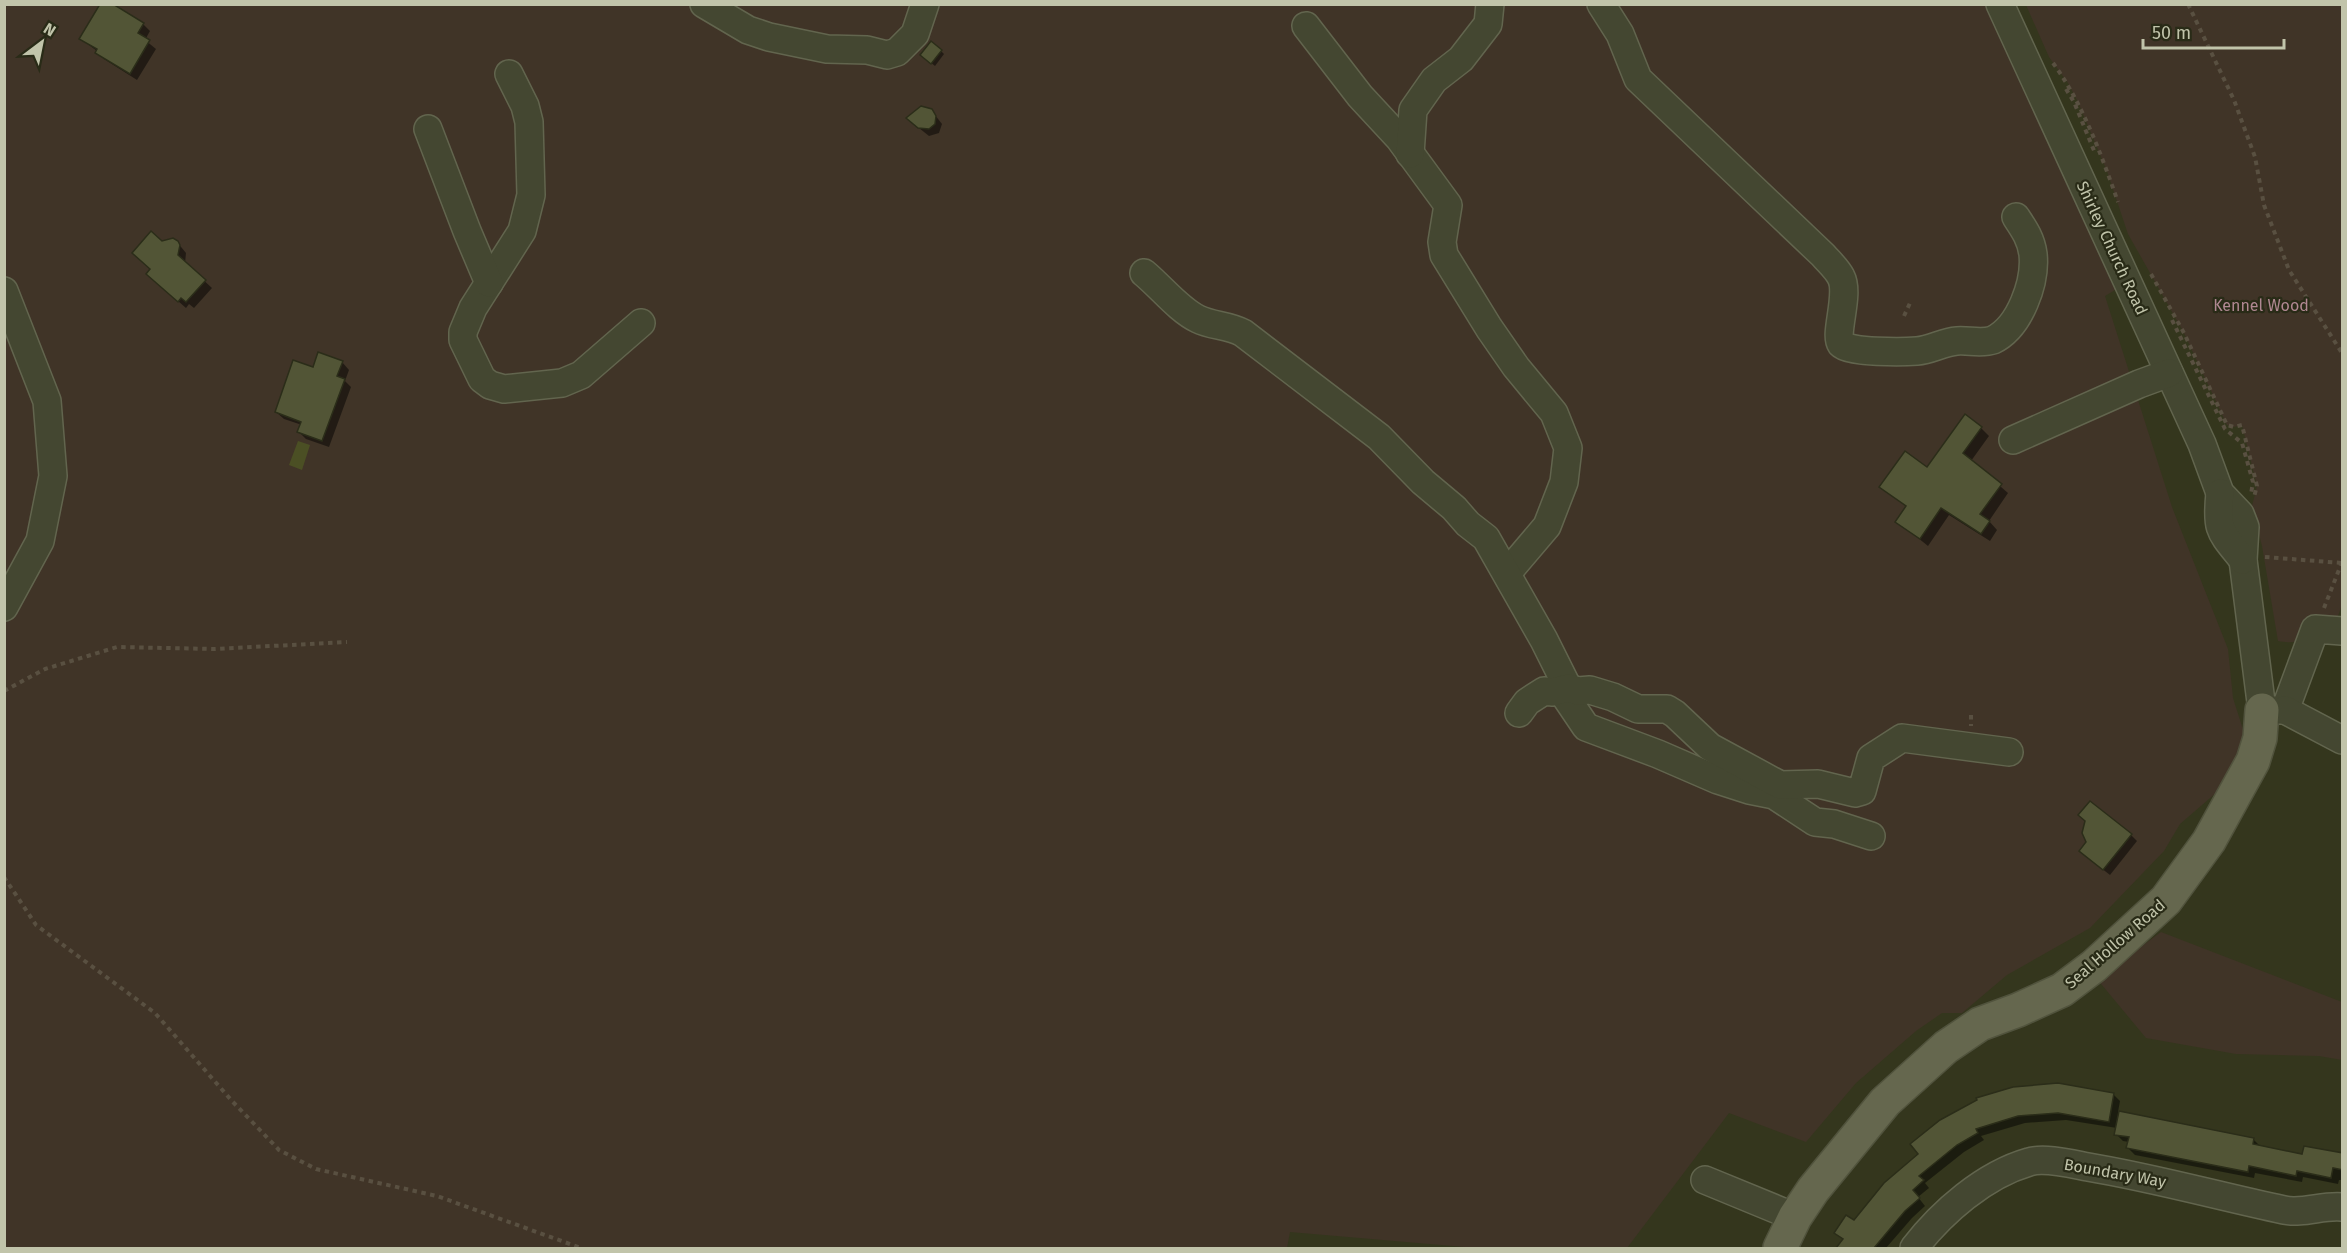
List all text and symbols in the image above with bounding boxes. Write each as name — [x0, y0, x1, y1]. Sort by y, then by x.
north arrow — [12, 12, 72, 72]
scale bar — [2143, 12, 2284, 50]
text: N — [40, 19, 59, 41]
text: 50 m — [2152, 22, 2191, 44]
street label: Shirley Church Road — [2073, 178, 2151, 318]
park label: Kennel Wood — [2213, 296, 2309, 315]
street label: Seal Hollow Road — [2061, 895, 2169, 993]
street label: Boundary Way — [2062, 1155, 2168, 1191]

